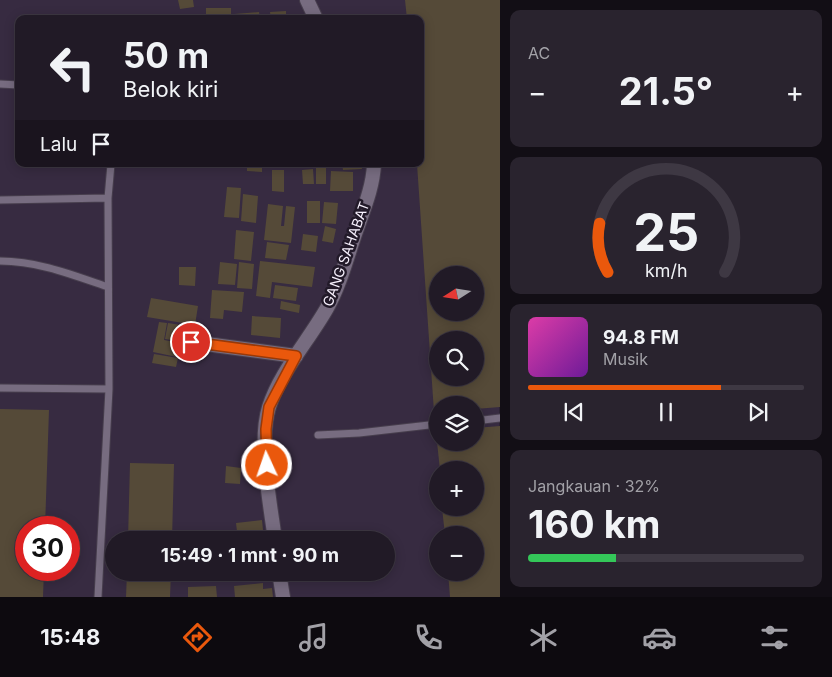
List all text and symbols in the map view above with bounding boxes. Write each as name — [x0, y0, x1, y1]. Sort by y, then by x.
text: 50 m — [123, 34, 209, 76]
icon: left — [40, 35, 105, 100]
text: AC — [528, 43, 550, 63]
text: 21.5° — [619, 68, 713, 114]
text: − — [528, 75, 547, 109]
text: + — [785, 75, 804, 109]
text: Belok kiri — [123, 76, 218, 102]
icon: arrive — [87, 130, 115, 158]
text: Lalu — [40, 133, 77, 156]
street label: GANG SAHABAT — [319, 199, 372, 308]
text: 25 — [633, 201, 699, 264]
text: km/h — [645, 260, 687, 281]
north arrow — [429, 266, 484, 321]
map controls — [429, 266, 484, 581]
pin — [170, 321, 212, 363]
text: 94.8 FM — [603, 326, 679, 349]
icon: arrive — [177, 328, 205, 356]
button: search — [429, 331, 484, 386]
text: Musik — [603, 349, 648, 369]
button: layers — [429, 396, 484, 451]
icon: previous — [560, 398, 588, 426]
icon: pause — [652, 398, 680, 426]
icon: next — [744, 398, 772, 426]
position arrow — [240, 438, 292, 490]
button: + — [429, 461, 484, 516]
text: Jangkauan · 32% — [528, 476, 660, 496]
text: 160 km — [528, 501, 660, 547]
speed limit sign: 30 — [15, 516, 80, 581]
button: − — [429, 526, 484, 581]
text: 15:49 · 1 mnt · 90 m — [161, 544, 339, 567]
icon: directions — [180, 620, 215, 655]
icon: music — [296, 620, 331, 655]
icon: phone — [411, 620, 446, 655]
icon: climate — [526, 620, 561, 655]
icon: car — [642, 620, 677, 655]
icon: filters — [757, 620, 792, 655]
text: 15:48 — [40, 624, 100, 650]

